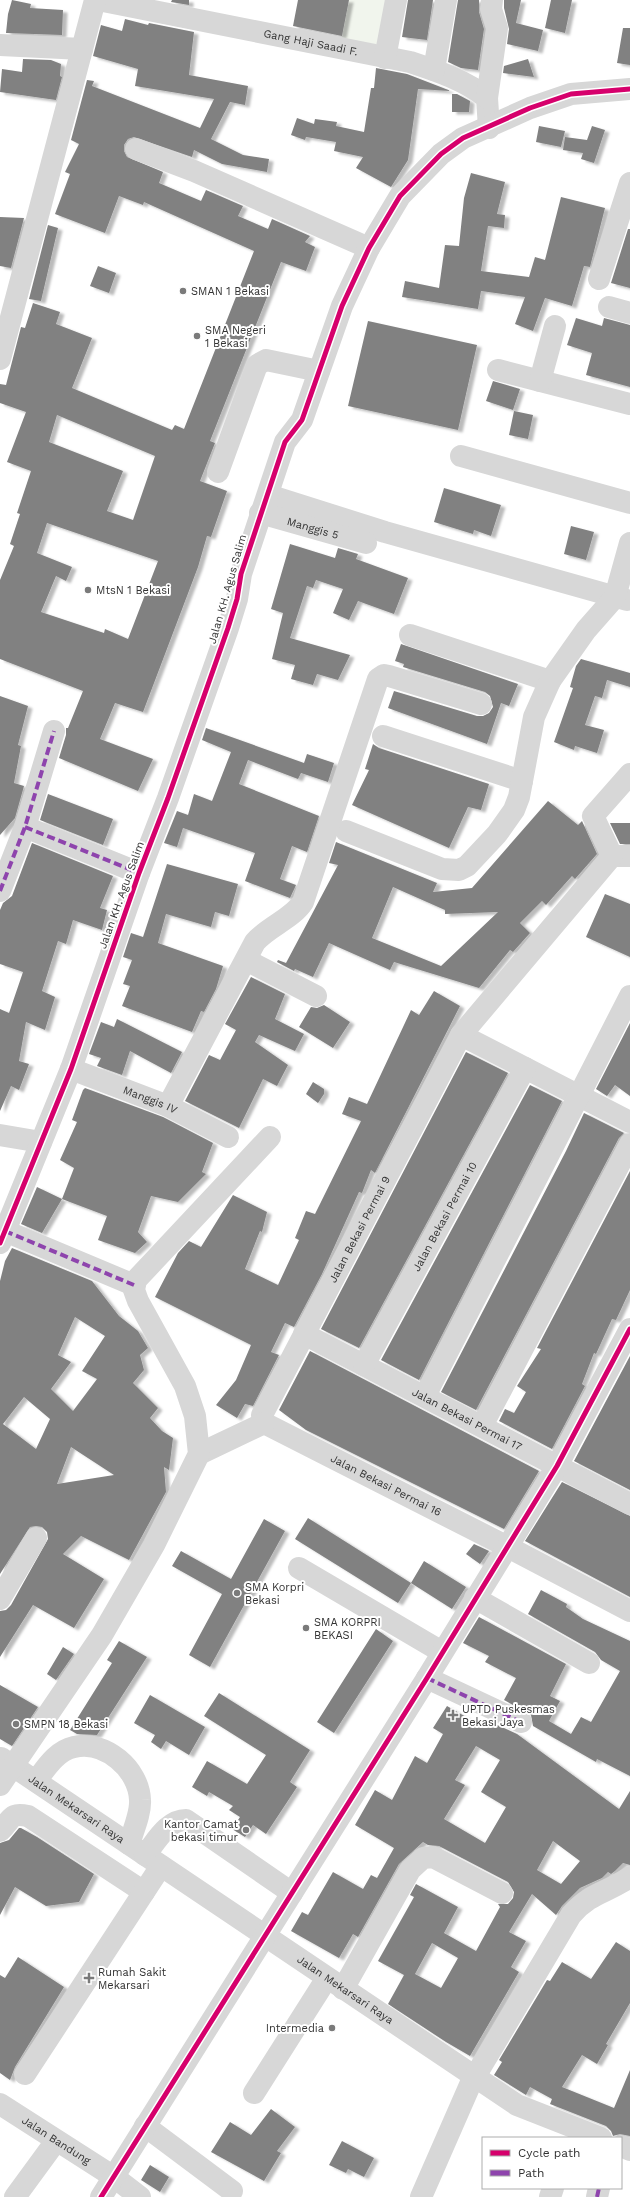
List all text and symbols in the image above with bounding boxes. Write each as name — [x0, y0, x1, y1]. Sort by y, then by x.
street label: Gang Haji Saadi F. — [262, 27, 359, 59]
place label: SMAN 1 Bekasi — [191, 285, 269, 298]
marker: SMAN 1 Bekasi — [178, 286, 188, 296]
place label: SMA Negeri 1 Bekasi — [205, 324, 266, 350]
marker: SMA Negeri 1 Bekasi — [192, 331, 202, 341]
street label: Manggis 5 — [286, 515, 340, 542]
street label: Jalan KH. Agus Salim — [206, 533, 249, 645]
place label: MtsN 1 Bekasi — [96, 584, 170, 597]
marker: MtsN 1 Bekasi — [83, 585, 93, 595]
street label: Jalan KH. Agus Salim — [96, 840, 147, 951]
street label: Manggis IV — [121, 1084, 179, 1117]
street label: Jalan Bekasi Permai 10 — [410, 1159, 480, 1274]
street label: Jalan Bekasi Permai 9 — [326, 1174, 393, 1285]
street label: Jalan Bekasi Permai 17 — [410, 1386, 524, 1453]
street label: Jalan Bekasi Permai 16 — [328, 1452, 444, 1519]
place label: SMA Korpri Bekasi — [245, 1581, 304, 1607]
marker: SMA Korpri Bekasi — [232, 1588, 242, 1598]
place label: SMA KORPRI BEKASI — [314, 1616, 381, 1642]
marker: SMA KORPRI BEKASI — [301, 1623, 311, 1633]
place label: UPTD Puskesmas Bekasi Jaya — [462, 1703, 555, 1729]
marker: UPTD Puskesmas Bekasi Jaya — [447, 1709, 459, 1721]
place label: SMPN 18 Bekasi — [24, 1718, 108, 1731]
marker: SMPN 18 Bekasi — [11, 1719, 21, 1729]
street label: Jalan Mekarsari Raya — [26, 1772, 127, 1846]
place label: Kantor Camat bekasi timur — [164, 1818, 238, 1844]
marker: Kantor Camat bekasi timur — [241, 1825, 251, 1835]
street label: Jalan Mekarsari Raya — [295, 1953, 396, 2027]
place label: Rumah Sakit Mekarsari — [98, 1966, 167, 1992]
marker: Rumah Sakit Mekarsari — [83, 1972, 95, 1984]
place label: Intermedia — [266, 2022, 324, 2035]
marker: Intermedia — [327, 2023, 337, 2033]
street label: Jalan Bandung — [19, 2114, 93, 2167]
legend — [482, 2137, 622, 2189]
text: Cycle path — [518, 2146, 580, 2160]
text: Path — [518, 2166, 544, 2180]

